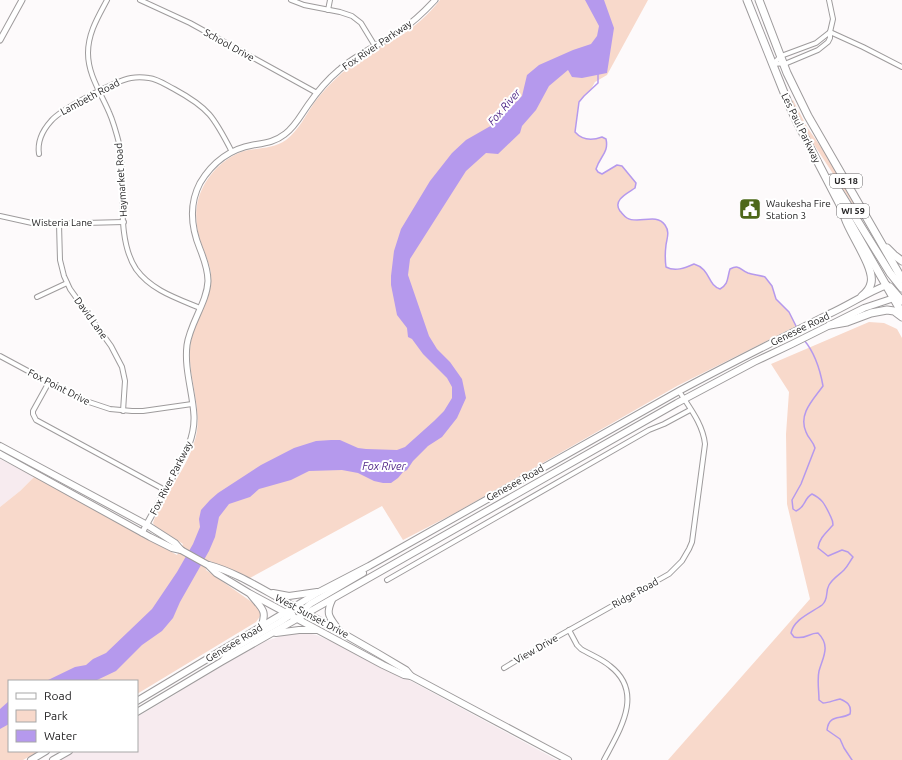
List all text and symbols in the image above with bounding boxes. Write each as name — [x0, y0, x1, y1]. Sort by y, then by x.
street label: Fox River Parkway — [340, 18, 414, 72]
street label: School Drive — [202, 27, 256, 63]
street label: Lambeth Road — [59, 77, 122, 117]
water label: Fox River — [485, 86, 523, 127]
street label: Les Paul Parkway — [779, 91, 823, 165]
street label: Haymarket Road — [113, 142, 129, 217]
road number: US 18 — [830, 174, 862, 188]
public building icon: Waukesha Fire Station 3 — [737, 196, 763, 222]
place label: Waukesha Fire Station 3 — [766, 198, 831, 221]
road number: WI 59 — [837, 204, 869, 218]
street label: Wisteria Lane — [32, 217, 92, 228]
street label: David Lane — [72, 295, 110, 341]
street label: Genesee Road — [769, 310, 831, 348]
street label: Fox Point Drive — [26, 367, 92, 407]
street label: Fox River Parkway — [148, 439, 194, 517]
water label: Fox River — [362, 460, 407, 472]
street label: Genesee Road — [484, 463, 546, 503]
street label: Ridge Road — [610, 576, 660, 610]
street label: West Sunset Drive — [273, 592, 351, 640]
street label: Genesee Road — [204, 622, 264, 664]
street label: View Drive — [512, 632, 560, 666]
legend — [8, 680, 138, 752]
text: Road — [44, 689, 72, 702]
text: Park — [44, 709, 68, 722]
text: Water — [44, 729, 77, 742]

